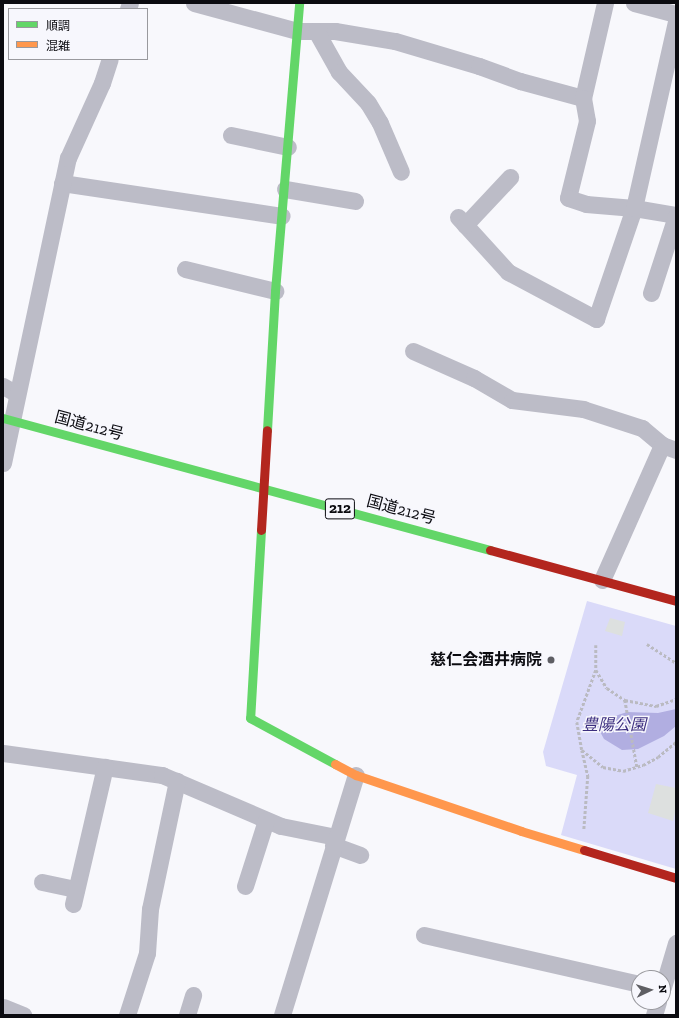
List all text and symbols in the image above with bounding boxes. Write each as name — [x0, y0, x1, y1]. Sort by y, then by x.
legend — [8, 8, 148, 60]
text: 順調 — [46, 19, 70, 33]
text: 混雑 — [46, 39, 70, 53]
street label: 国道212号 — [52, 408, 126, 444]
street label: 国道212号 — [364, 492, 438, 528]
road number: 212 — [324, 496, 356, 522]
place label: 慈仁会酒井病院 — [430, 650, 542, 670]
marker: 慈仁会酒井病院 — [545, 654, 557, 666]
park label: 豊陽公園 — [582, 715, 646, 735]
north arrow — [631, 970, 671, 1010]
text: N — [656, 985, 669, 994]

